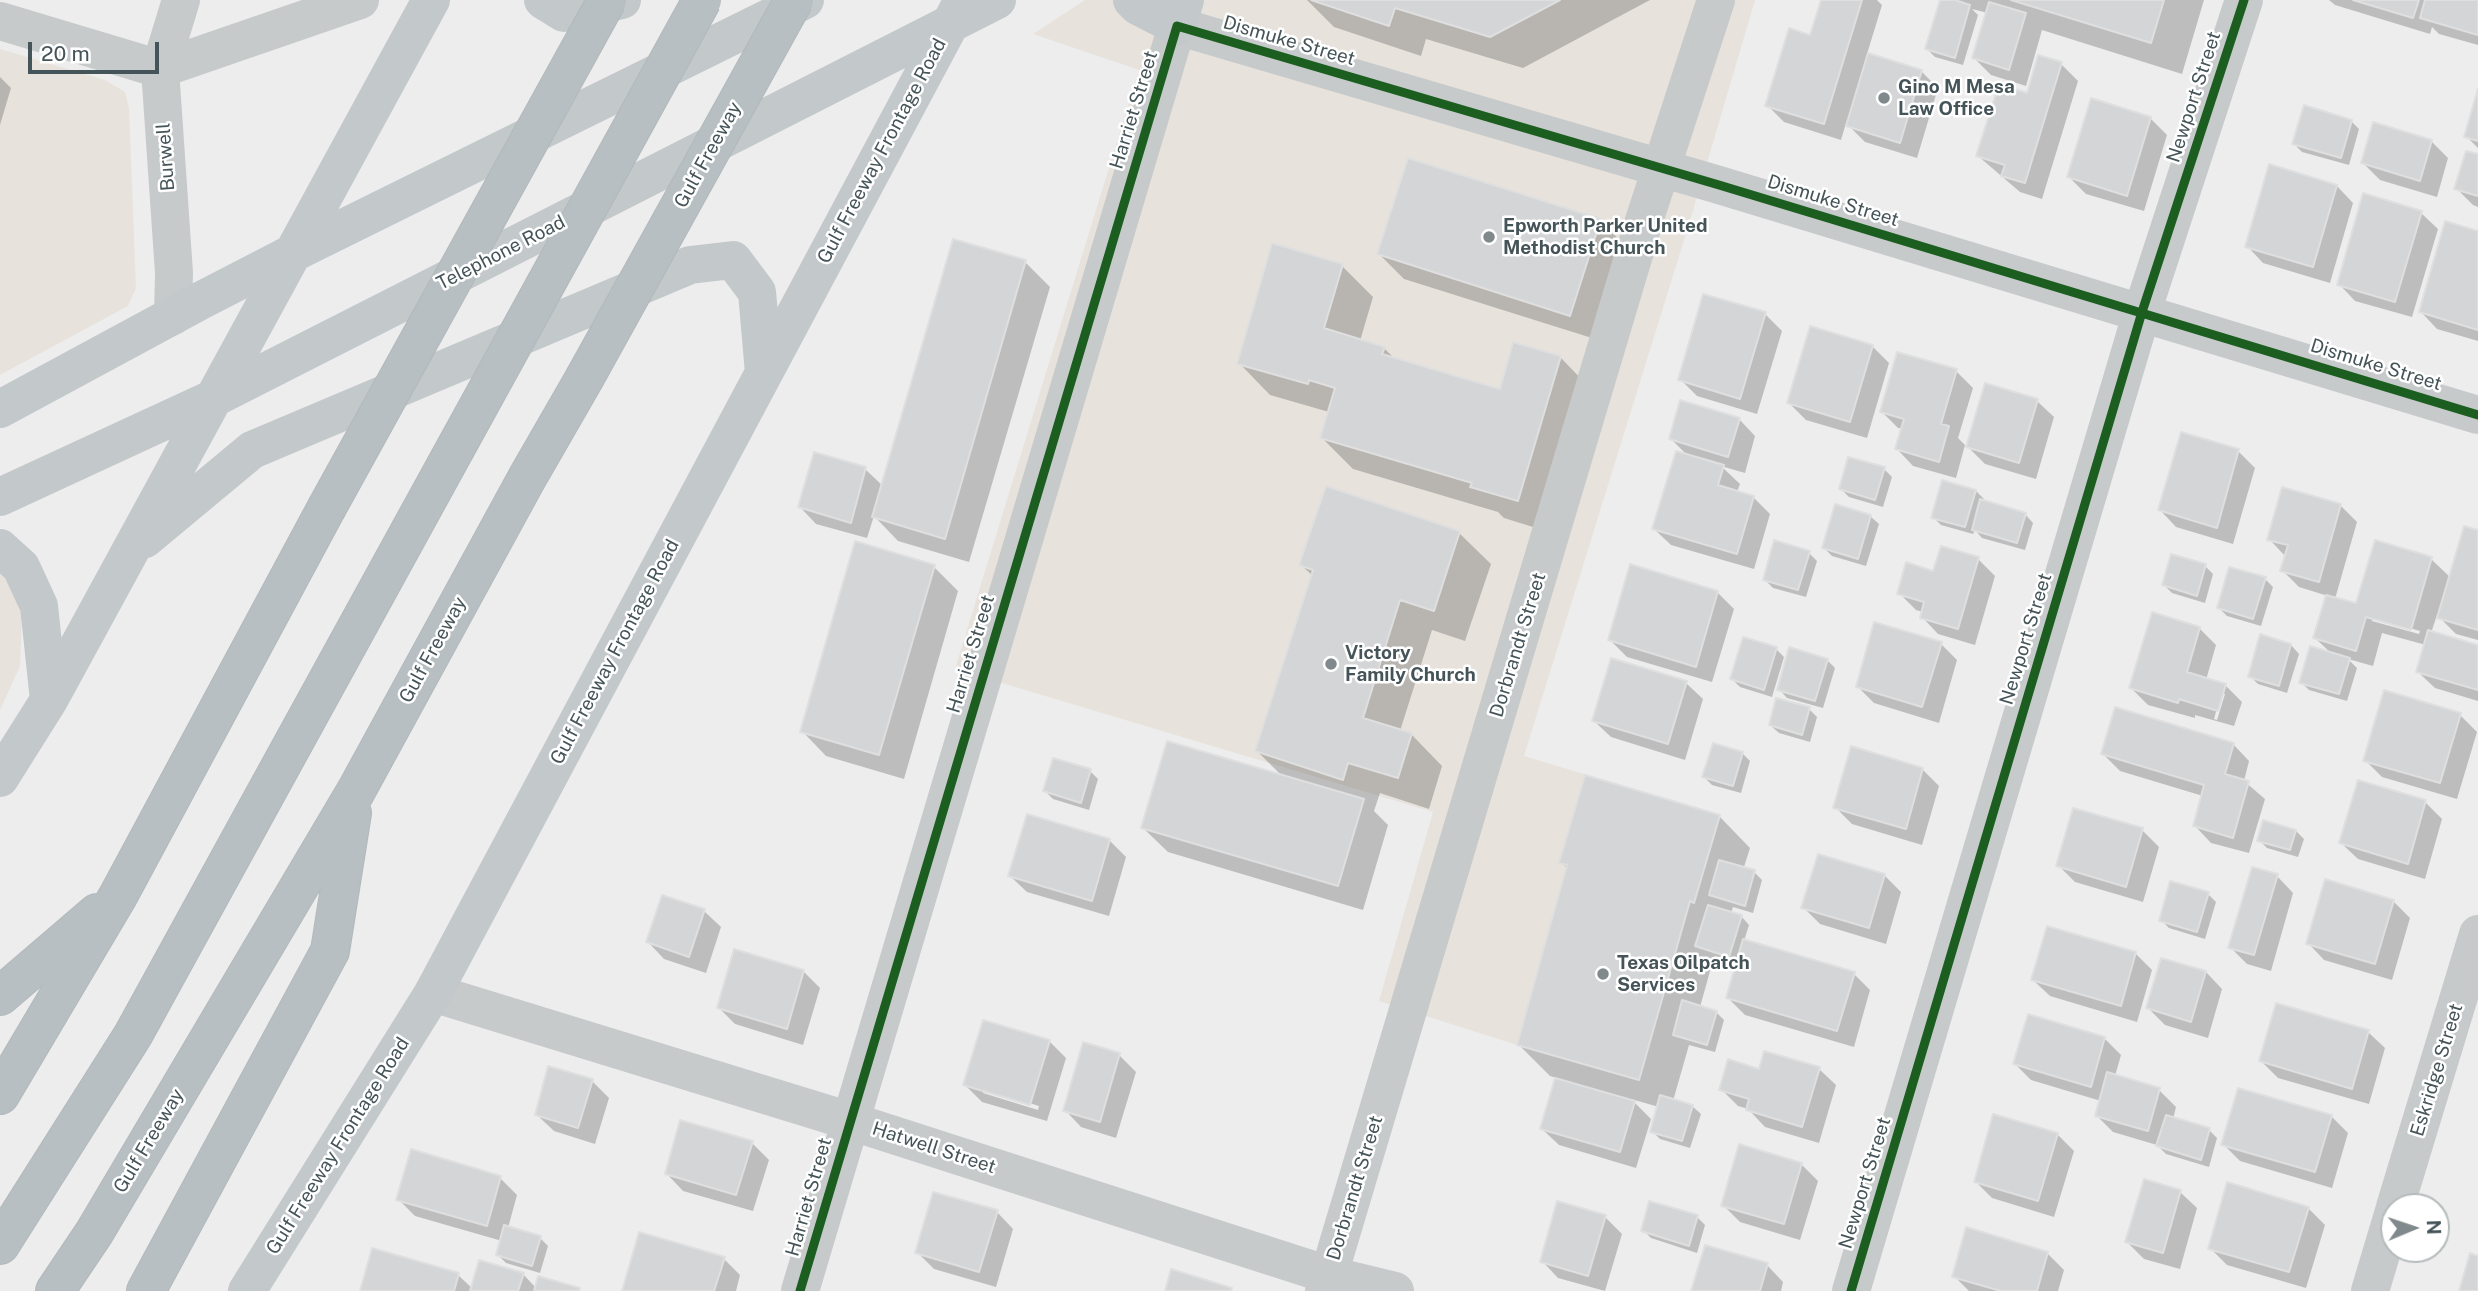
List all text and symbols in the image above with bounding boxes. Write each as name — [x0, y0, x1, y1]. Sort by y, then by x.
street label: Dismuke Street — [1220, 11, 1358, 71]
scale bar — [32, 28, 163, 72]
street label: Newport Street — [2162, 29, 2226, 165]
street label: Gulf Freeway Frontage Road — [813, 35, 951, 267]
text: 20 m — [41, 41, 90, 66]
street label: Harriet Street — [1105, 48, 1163, 172]
place label: Gino M Mesa Law Office — [1898, 76, 2015, 120]
marker: Gino M Mesa Law Office — [1876, 90, 1892, 106]
street label: Gulf Freeway — [670, 98, 746, 212]
street label: Burwell — [152, 122, 180, 192]
street label: Dismuke Street — [1765, 170, 1901, 232]
street label: Telephone Road — [433, 211, 569, 295]
place label: Epworth Parker United Methodist Church — [1503, 215, 1708, 259]
marker: Epworth Parker United Methodist Church — [1481, 229, 1497, 245]
street label: Dismuke Street — [2308, 334, 2444, 396]
street label: Gulf Freeway Frontage Road — [546, 536, 684, 768]
street label: Dorbrandt Street — [1485, 570, 1551, 720]
street label: Newport Street — [1995, 570, 2057, 708]
street label: Harriet Street — [942, 592, 1000, 716]
street label: Gulf Freeway — [395, 593, 471, 707]
place label: Victory Family Church — [1345, 642, 1476, 686]
marker: Victory Family Church — [1323, 656, 1339, 672]
place label: Texas Oilpatch Services — [1617, 952, 1750, 996]
marker: Texas Oilpatch Services — [1595, 966, 1611, 982]
street label: Eskridge Street — [2406, 1001, 2468, 1139]
street label: Gulf Freeway Frontage Road — [262, 1033, 414, 1259]
street label: Gulf Freeway — [109, 1085, 189, 1197]
street label: Dorbrandt Street — [1322, 1113, 1388, 1263]
street label: Newport Street — [1834, 1114, 1896, 1252]
street label: Hatwell Street — [869, 1117, 999, 1179]
street label: Harriet Street — [781, 1135, 837, 1259]
north arrow — [2380, 1193, 2450, 1263]
text: N — [2423, 1220, 2445, 1235]

